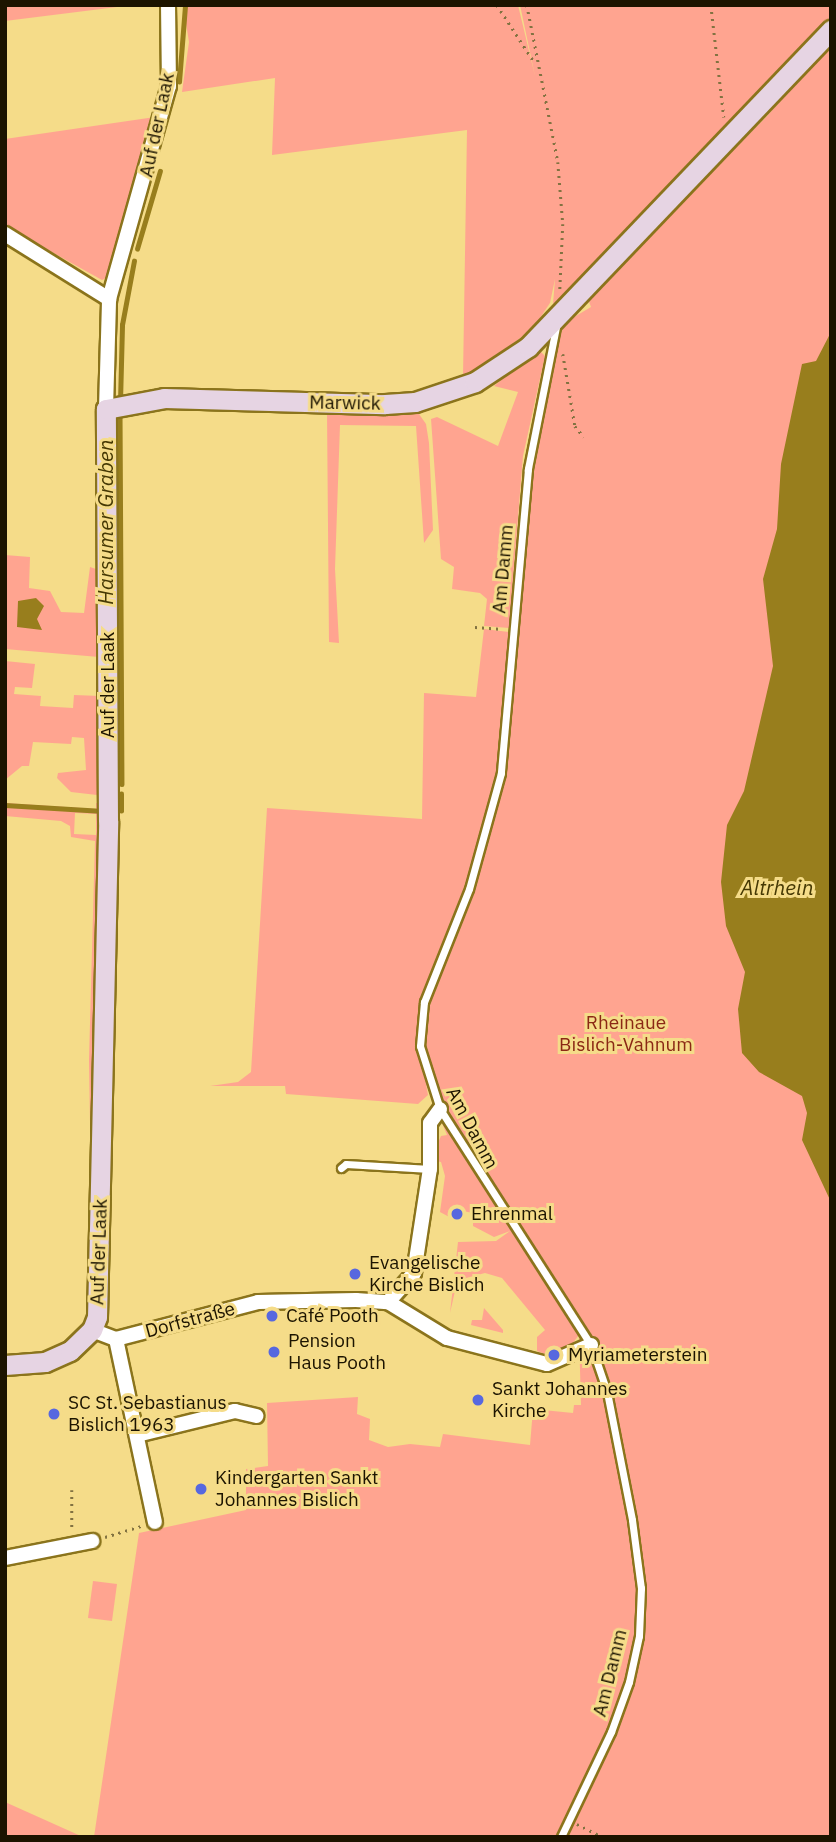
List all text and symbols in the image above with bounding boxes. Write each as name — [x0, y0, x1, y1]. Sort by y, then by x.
street label: Auf der Laak — [135, 71, 179, 179]
street label: Marwick — [309, 391, 381, 415]
water label: Harsumer Graben — [92, 439, 118, 605]
street label: Am Damm — [488, 524, 518, 614]
street label: Auf der Laak — [97, 632, 119, 738]
water label: Altrhein — [741, 874, 813, 900]
park label: Rheinaue Bislich-Vahnum — [559, 1012, 693, 1056]
street label: Am Damm — [441, 1083, 503, 1173]
street label: Auf der Laak — [86, 1198, 112, 1306]
place label: Ehrenmal — [471, 1203, 553, 1225]
marker: Ehrenmal — [449, 1206, 465, 1222]
place label: Evangelische Kirche Bislich — [369, 1252, 485, 1296]
marker: Evangelische Kirche Bislich — [347, 1266, 363, 1282]
street label: Dorfstraße — [143, 1297, 237, 1343]
place label: Café Pooth — [286, 1305, 379, 1327]
marker: Café Pooth — [264, 1308, 280, 1324]
place label: Pension Haus Pooth — [288, 1330, 386, 1374]
marker: Pension Haus Pooth — [266, 1344, 282, 1360]
place label: Myriameterstein — [568, 1344, 707, 1366]
marker: Myriameterstein — [546, 1347, 562, 1363]
place label: Sankt Johannes Kirche — [492, 1378, 627, 1422]
place label: SC St. Sebastianus Bislich 1963 — [68, 1392, 227, 1436]
marker: Sankt Johannes Kirche — [470, 1392, 486, 1408]
marker: SC St. Sebastianus Bislich 1963 — [46, 1406, 62, 1422]
place label: Kindergarten Sankt Johannes Bislich — [215, 1467, 379, 1511]
marker: Kindergarten Sankt Johannes Bislich — [193, 1481, 209, 1497]
street label: Am Damm — [588, 1627, 632, 1719]

